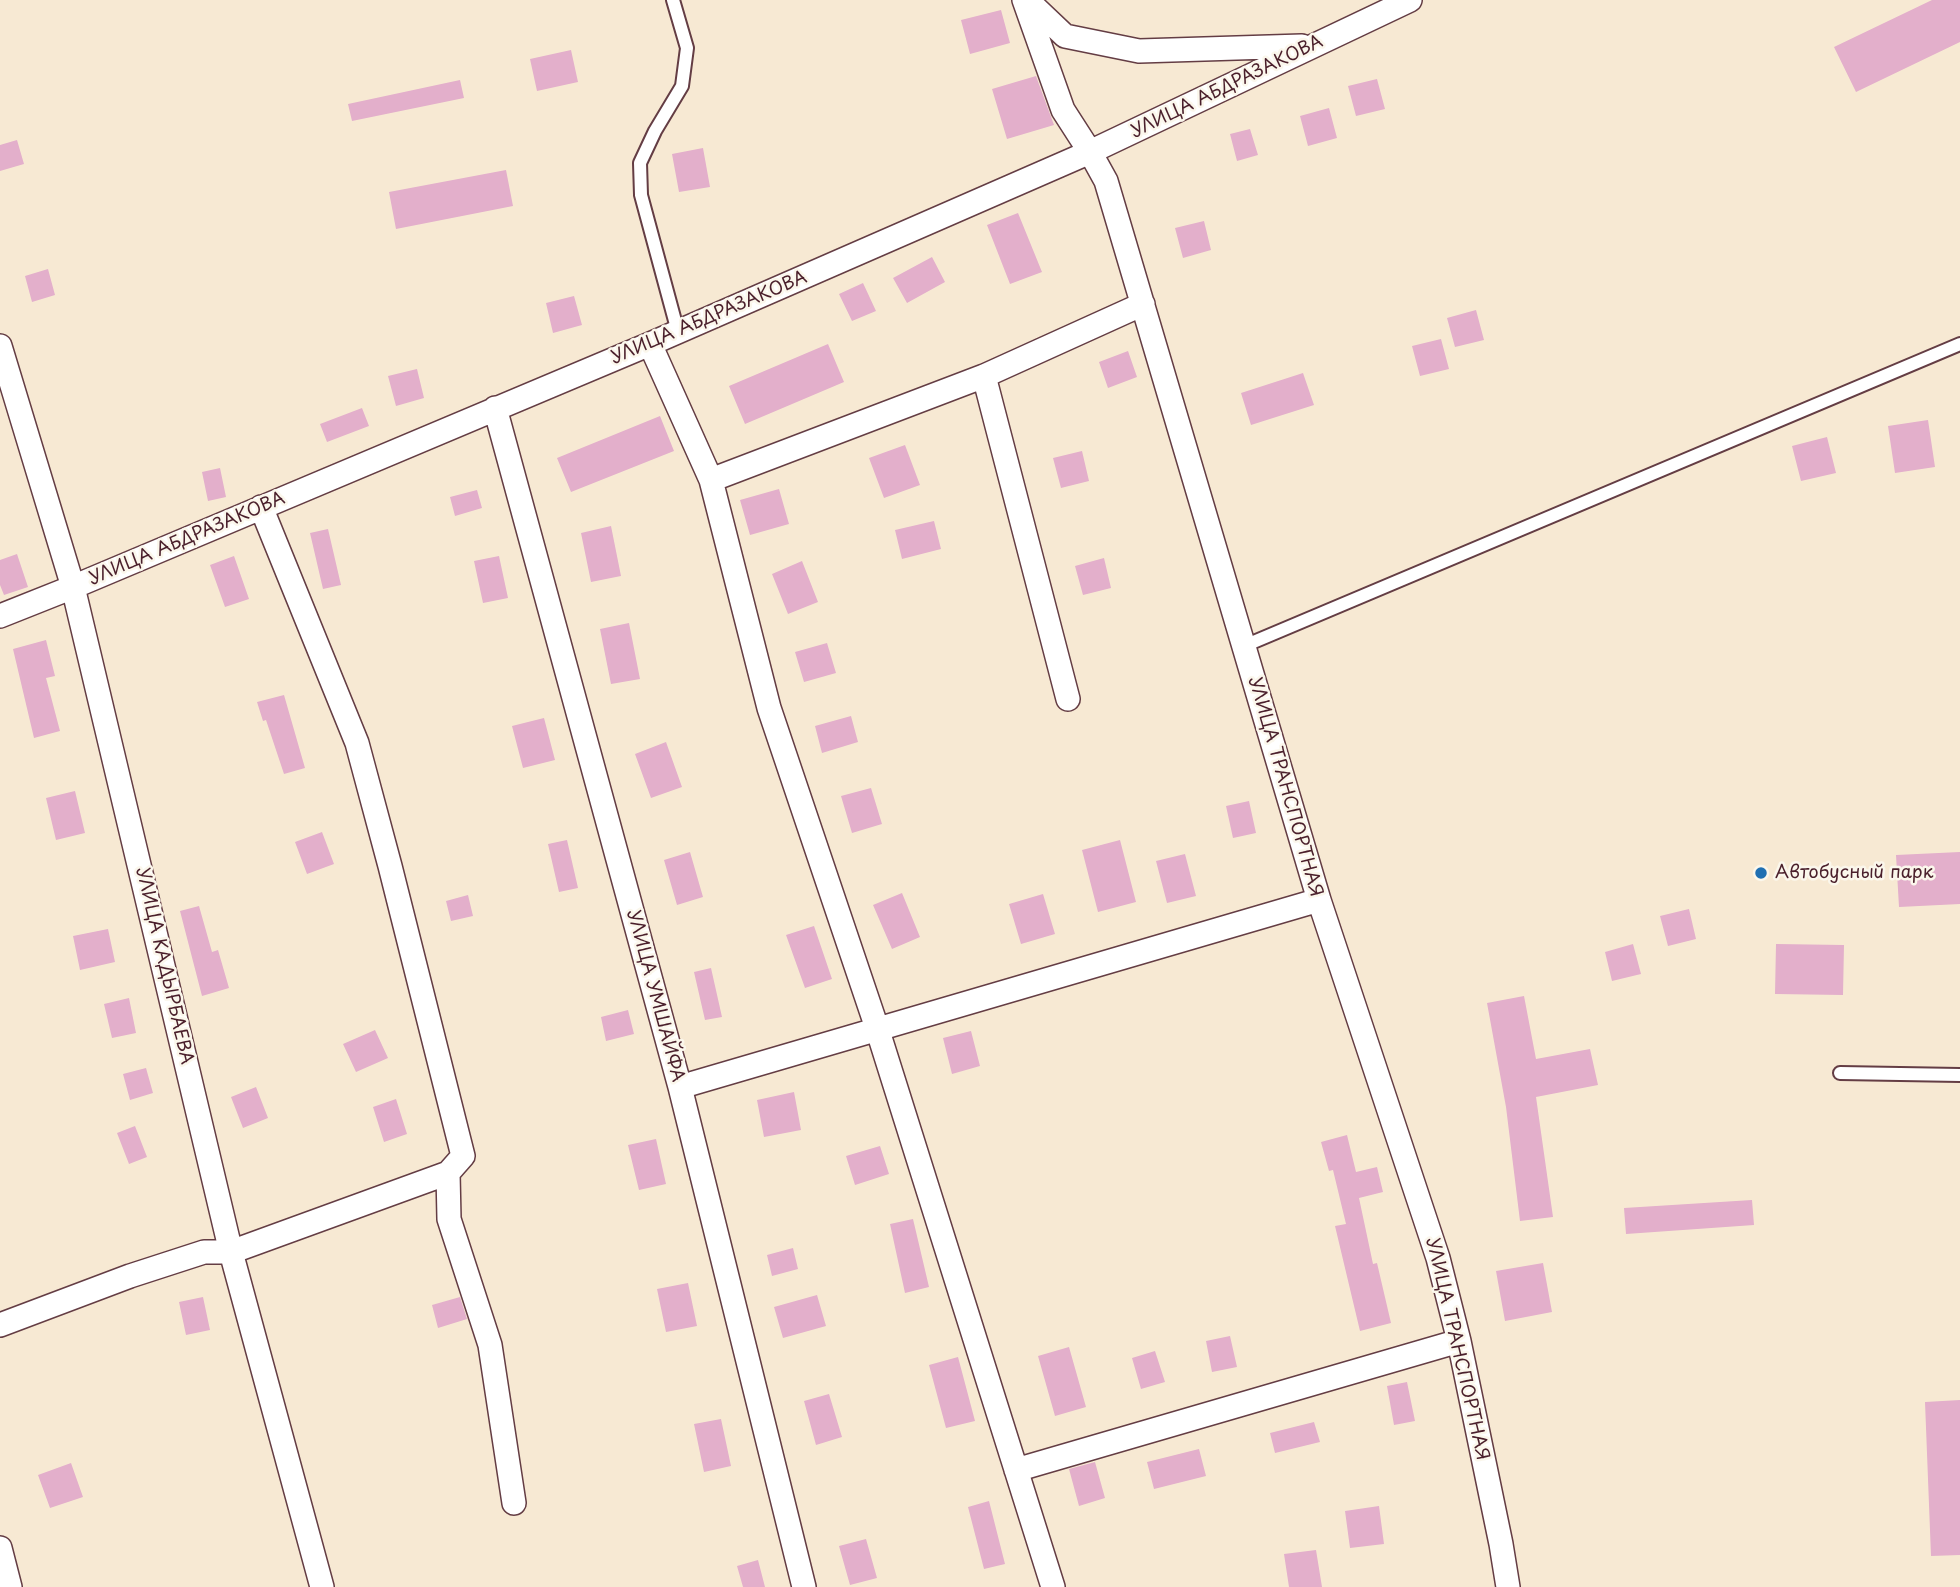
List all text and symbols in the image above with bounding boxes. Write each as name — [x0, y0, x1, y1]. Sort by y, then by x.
street label: УЛИЦА АБДРАЗАКОВА — [1128, 31, 1326, 143]
street label: УЛИЦА АБДРАЗАКОВА — [608, 267, 810, 369]
street label: УЛИЦА АБДРАЗАКОВА — [86, 488, 288, 590]
street label: УЛИЦА ТРАНСПОРТНАЯ — [1243, 675, 1327, 899]
place label: Автобусный парк — [1775, 862, 1933, 884]
street label: УЛИЦА КАДЫРБАЕВА — [131, 865, 197, 1067]
marker: Автобусный парк — [1753, 865, 1769, 881]
street label: УЛИЦА УМШАЙФА — [622, 908, 688, 1084]
street label: УЛИЦА ТРАНСПОРТНАЯ — [1421, 1236, 1493, 1462]

